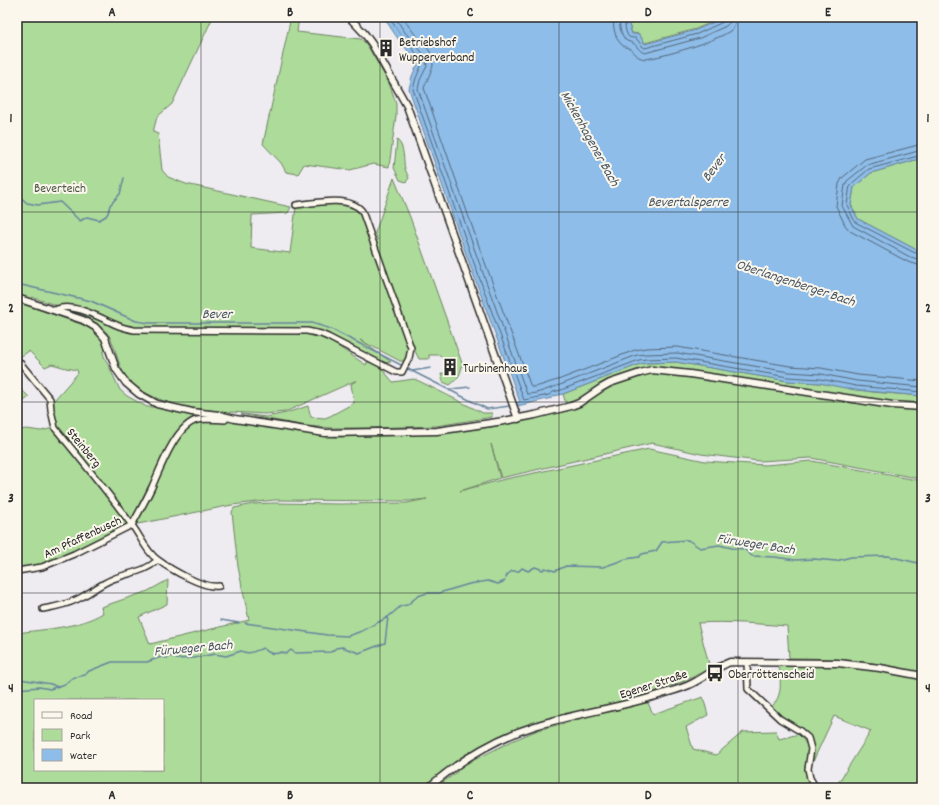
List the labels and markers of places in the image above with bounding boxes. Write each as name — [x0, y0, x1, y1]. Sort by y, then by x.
place label: Betriebshof Wupperverband — [399, 34, 474, 68]
building icon: Betriebshof Wupperverband — [376, 38, 396, 58]
building icon: Turbinenhaus — [440, 357, 460, 377]
place label: Turbinenhaus — [463, 360, 528, 379]
bus stop icon: Oberröttenscheid — [705, 663, 725, 683]
place label: Oberröttenscheid — [728, 666, 814, 685]

